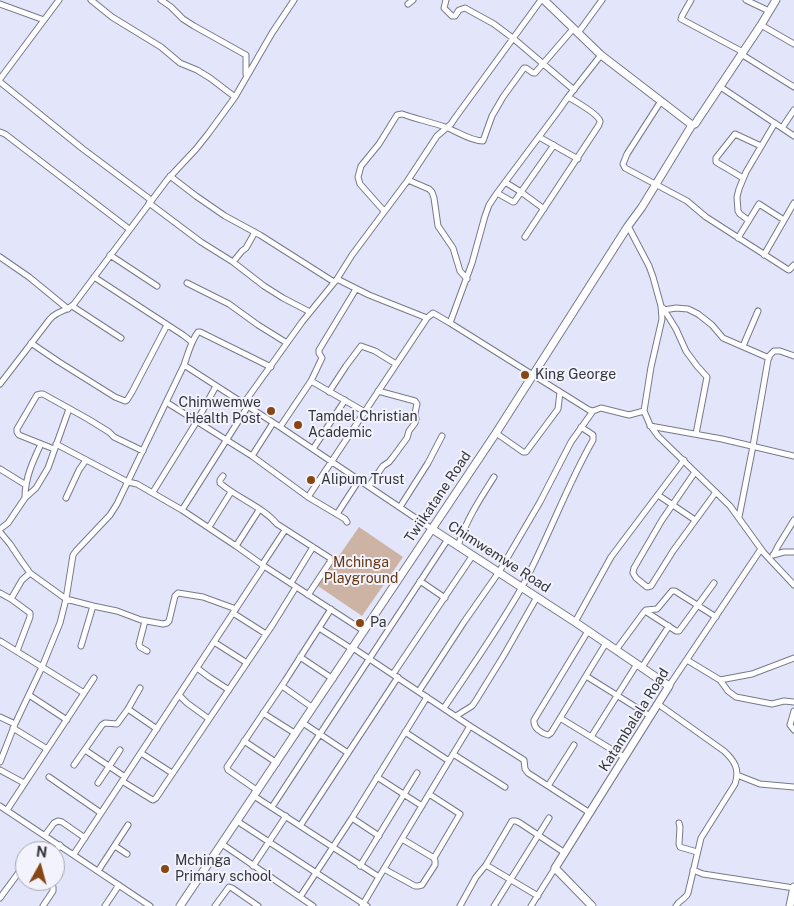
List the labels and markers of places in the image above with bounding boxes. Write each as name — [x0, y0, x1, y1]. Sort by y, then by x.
place label: King George — [535, 367, 616, 383]
marker: King George — [519, 369, 531, 381]
place label: Chimwemwe Health Post — [179, 395, 261, 428]
marker: Chimwemwe Health Post — [265, 405, 277, 417]
place label: Tamdel Christian Academic — [308, 409, 418, 442]
marker: Tamdel Christian Academic — [292, 419, 304, 431]
place label: Alipum Trust — [321, 472, 405, 488]
marker: Alipum Trust — [305, 474, 317, 486]
place label: Pa — [370, 615, 387, 631]
marker: Pa — [354, 617, 366, 629]
place label: Mchinga Primary school — [175, 853, 272, 886]
marker: Mchinga Primary school — [159, 863, 171, 875]

